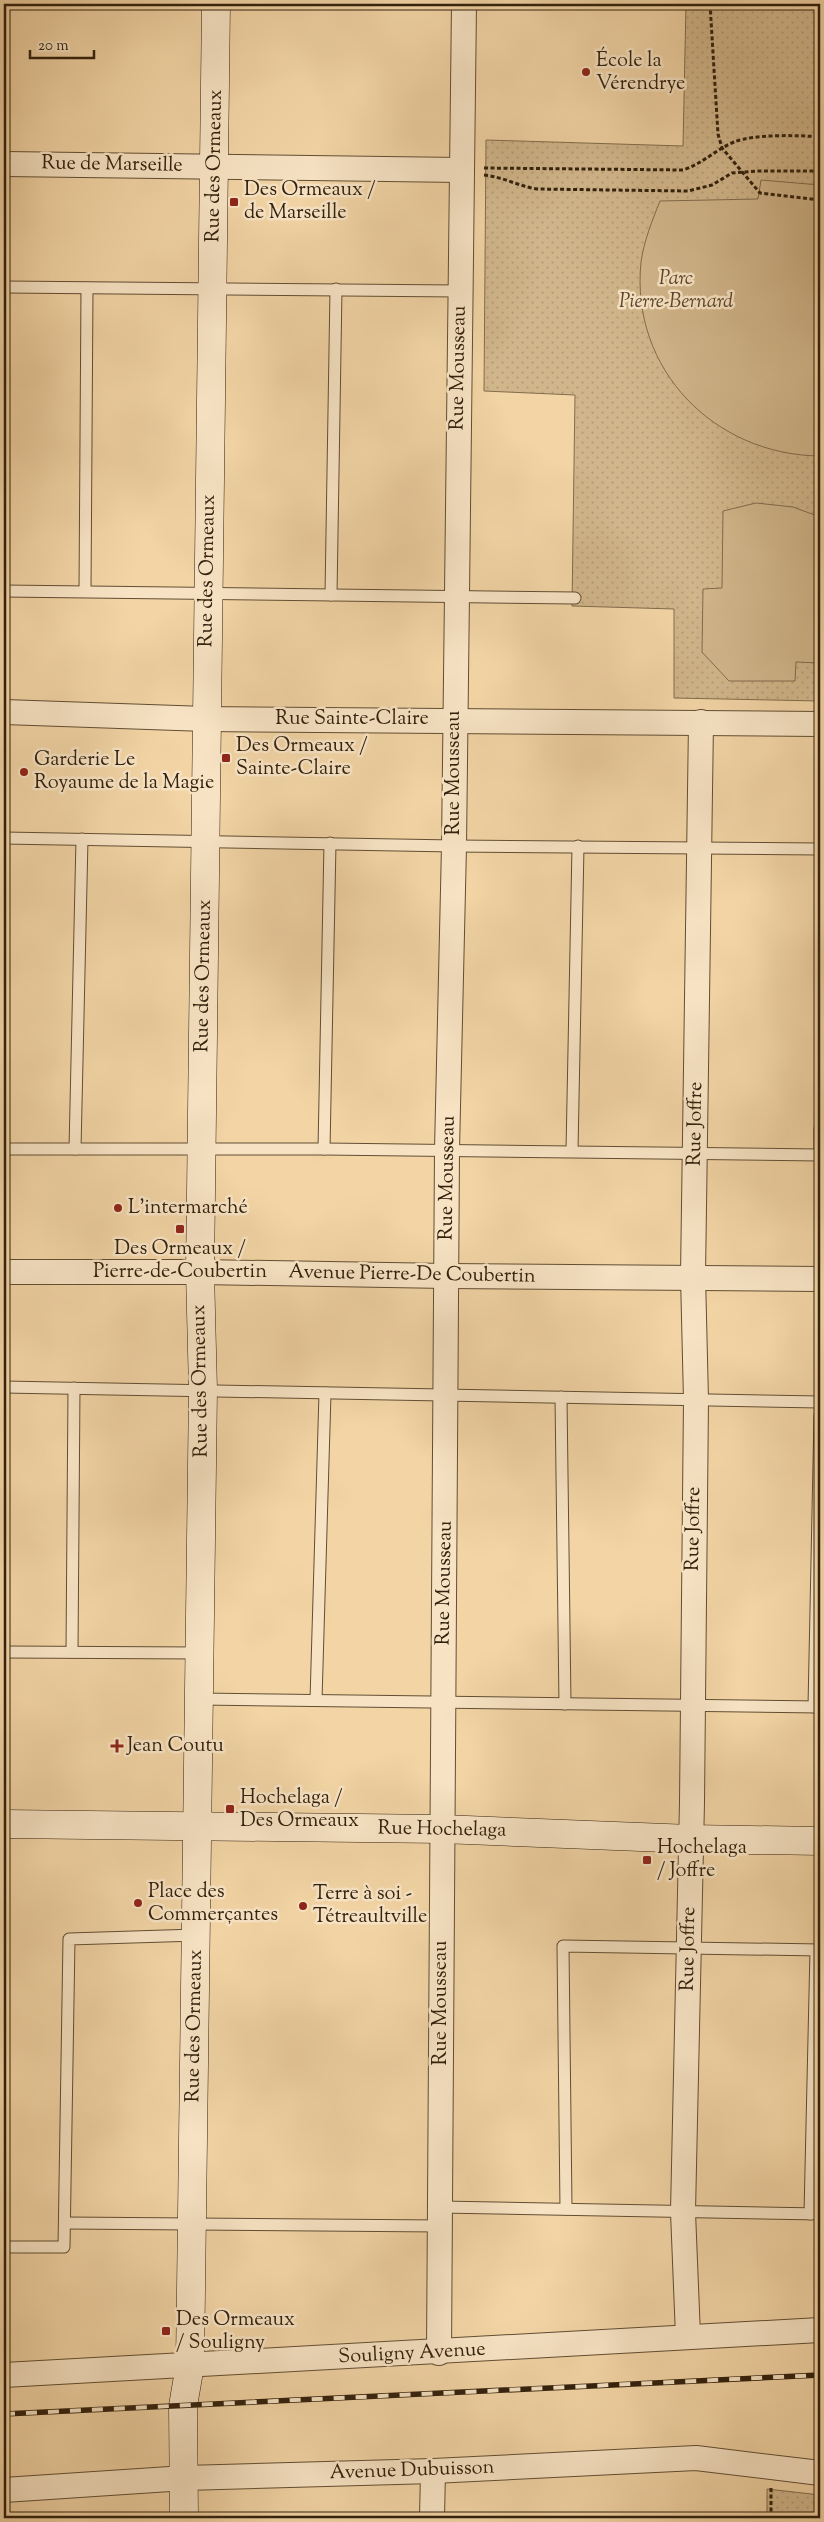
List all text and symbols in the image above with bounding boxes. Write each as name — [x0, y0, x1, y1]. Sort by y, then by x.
scale bar — [30, 28, 94, 60]
text: 20 m — [38, 36, 69, 57]
place label: École la Vérendrye — [596, 46, 685, 99]
marker: École la Vérendrye — [580, 66, 592, 78]
street label: Rue des Ormeaux — [199, 89, 231, 243]
street label: Rue de Marseille — [41, 149, 183, 181]
place label: Des Ormeaux / de Marseille — [244, 176, 376, 228]
marker: Des Ormeaux / de Marseille — [228, 196, 240, 208]
park label: Parc Pierre-Bernard — [619, 265, 733, 317]
street label: Rue Mousseau — [443, 305, 475, 431]
street label: Rue des Ormeaux — [192, 494, 224, 648]
street label: Rue Sainte-Claire — [275, 705, 429, 734]
street label: Rue Mousseau — [440, 710, 469, 835]
place label: Des Ormeaux / Sainte-Claire — [236, 732, 368, 784]
place label: Garderie Le Royaume de la Magie — [34, 746, 214, 798]
marker: Des Ormeaux / Sainte-Claire — [220, 752, 232, 764]
marker: Garderie Le Royaume de la Magie — [18, 766, 30, 778]
street label: Rue des Ormeaux — [188, 899, 220, 1053]
street label: Rue Joffre — [681, 1081, 711, 1167]
street label: Rue Mousseau — [432, 1115, 464, 1241]
place label: L'intermarché — [128, 1194, 248, 1223]
marker: L'intermarché — [112, 1202, 124, 1214]
marker: Des Ormeaux / Pierre-de-Coubertin — [174, 1223, 186, 1235]
place label: Des Ormeaux / Pierre-de-Coubertin — [93, 1235, 267, 1287]
street label: Avenue Pierre-De Coubertin — [288, 1258, 536, 1292]
street label: Rue des Ormeaux — [185, 1304, 217, 1458]
street label: Rue Joffre — [679, 1486, 709, 1572]
street label: Rue Mousseau — [429, 1520, 461, 1646]
place label: Jean Coutu — [126, 1732, 224, 1761]
marker: Jean Coutu — [111, 1740, 123, 1752]
place label: Hochelaga / Des Ormeaux — [240, 1784, 359, 1836]
marker: Hochelaga / Des Ormeaux — [224, 1803, 236, 1815]
street label: Rue Hochelaga — [377, 1814, 507, 1846]
place label: Hochelaga / Joffre — [657, 1834, 747, 1886]
marker: Hochelaga / Joffre — [641, 1854, 653, 1866]
place label: Place des Commerçantes — [148, 1878, 278, 1930]
place label: Terre à soi - Tétreaultville — [313, 1880, 427, 1932]
marker: Place des Commerçantes — [132, 1897, 144, 1909]
marker: Terre à soi - Tétreaultville — [297, 1900, 309, 1912]
street label: Rue Joffre — [674, 1906, 704, 1992]
street label: Rue Mousseau — [427, 1940, 456, 2065]
street label: Rue des Ormeaux — [179, 1949, 211, 2103]
place label: Des Ormeaux / Souligny — [176, 2306, 295, 2358]
marker: Des Ormeaux / Souligny — [160, 2325, 172, 2337]
street label: Souligny Avenue — [338, 2336, 486, 2372]
street label: Avenue Dubuisson — [329, 2454, 495, 2488]

